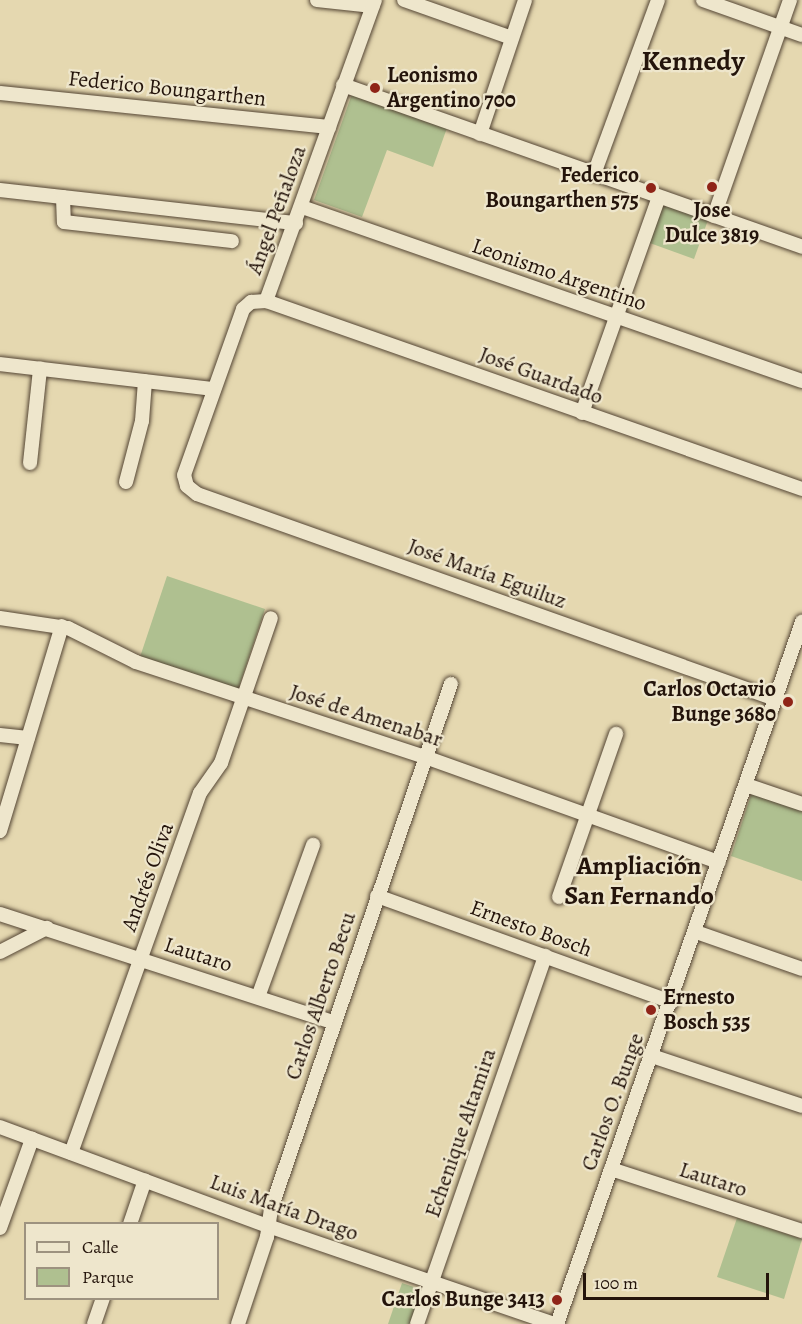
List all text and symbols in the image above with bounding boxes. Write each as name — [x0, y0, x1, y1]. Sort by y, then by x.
district label: Kennedy — [642, 44, 744, 78]
place label: Leonismo Argentino 700 — [387, 62, 516, 113]
street label: Federico Boungarthen — [67, 65, 267, 113]
marker: Leonismo Argentino 700 — [368, 81, 382, 95]
street label: Ángel Peñaloza — [241, 142, 313, 278]
place label: Federico Boungarthen 575 — [485, 162, 639, 214]
marker: Jose Dulce 3819 — [705, 180, 719, 194]
marker: Federico Boungarthen 575 — [644, 181, 658, 195]
place label: Jose Dulce 3819 — [665, 197, 759, 248]
street label: Leonismo Argentino — [468, 233, 650, 317]
street label: José Guardado — [476, 341, 606, 411]
street label: José María Eguiluz — [404, 533, 570, 615]
place label: Carlos Octavio Bunge 3680 — [643, 676, 776, 728]
street label: José de Amenabar — [286, 679, 446, 753]
marker: Carlos Octavio Bunge 3680 — [781, 695, 795, 709]
street label: Andrés Oliva — [116, 819, 180, 935]
district label: Ampliación San Fernando — [564, 850, 714, 912]
street label: Ernesto Bosch — [466, 895, 596, 963]
street label: Carlos Alberto Becu — [280, 909, 362, 1083]
street label: Lautaro — [161, 932, 235, 978]
place label: Ernesto Bosch 535 — [663, 984, 750, 1036]
marker: Ernesto Bosch 535 — [644, 1003, 658, 1017]
street label: Carlos O. Bunge — [576, 1029, 650, 1175]
street label: Echenique Altamira — [420, 1045, 502, 1221]
street label: Lautaro — [676, 1157, 750, 1203]
street label: Luis María Drago — [206, 1169, 362, 1247]
legend — [24, 1222, 219, 1300]
text: Calle — [82, 1235, 119, 1259]
scale bar — [586, 1261, 772, 1299]
text: Parque — [82, 1265, 134, 1289]
text: 100 m — [594, 1271, 638, 1295]
place label: Carlos Bunge 3413 — [382, 1287, 545, 1313]
marker: Carlos Bunge 3413 — [550, 1293, 564, 1307]

